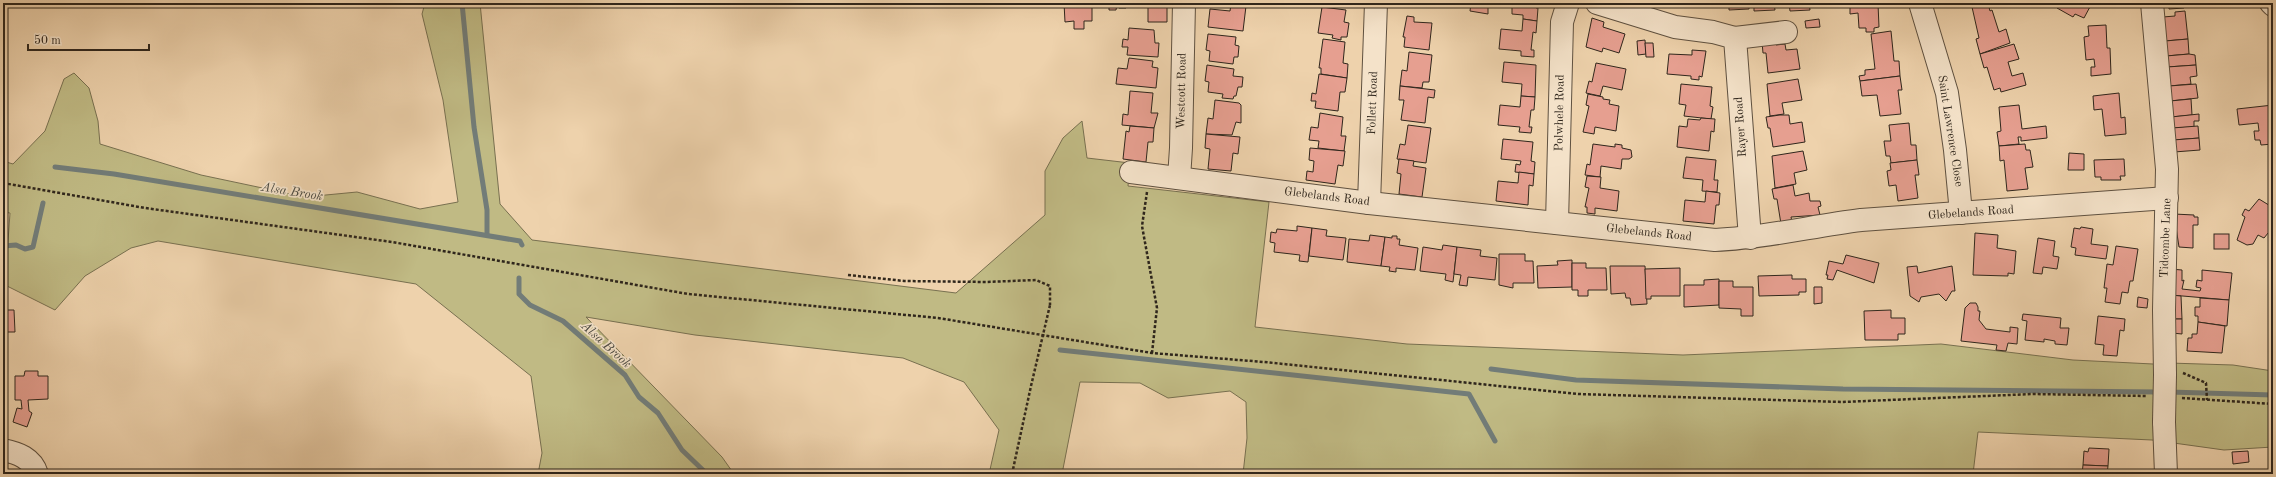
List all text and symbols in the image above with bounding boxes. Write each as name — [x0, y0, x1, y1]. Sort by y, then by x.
scale bar — [28, 26, 149, 52]
text: 50 m — [34, 34, 61, 47]
street label: Westcott Road — [1175, 53, 1189, 129]
street label: Follett Road — [1366, 71, 1380, 135]
street label: Polwhele Road — [1553, 74, 1567, 152]
street label: Saint Lawrence Close — [1935, 74, 1965, 188]
street label: Rayer Road — [1733, 96, 1749, 158]
water label: Alsa Brook — [259, 181, 324, 203]
street label: Glebelands Road — [1283, 186, 1371, 208]
street label: Tidcombe Lane — [2159, 197, 2173, 278]
street label: Glebelands Road — [1928, 204, 2014, 222]
street label: Glebelands Road — [1605, 223, 1693, 243]
water label: Alsa Brook — [578, 319, 633, 371]

